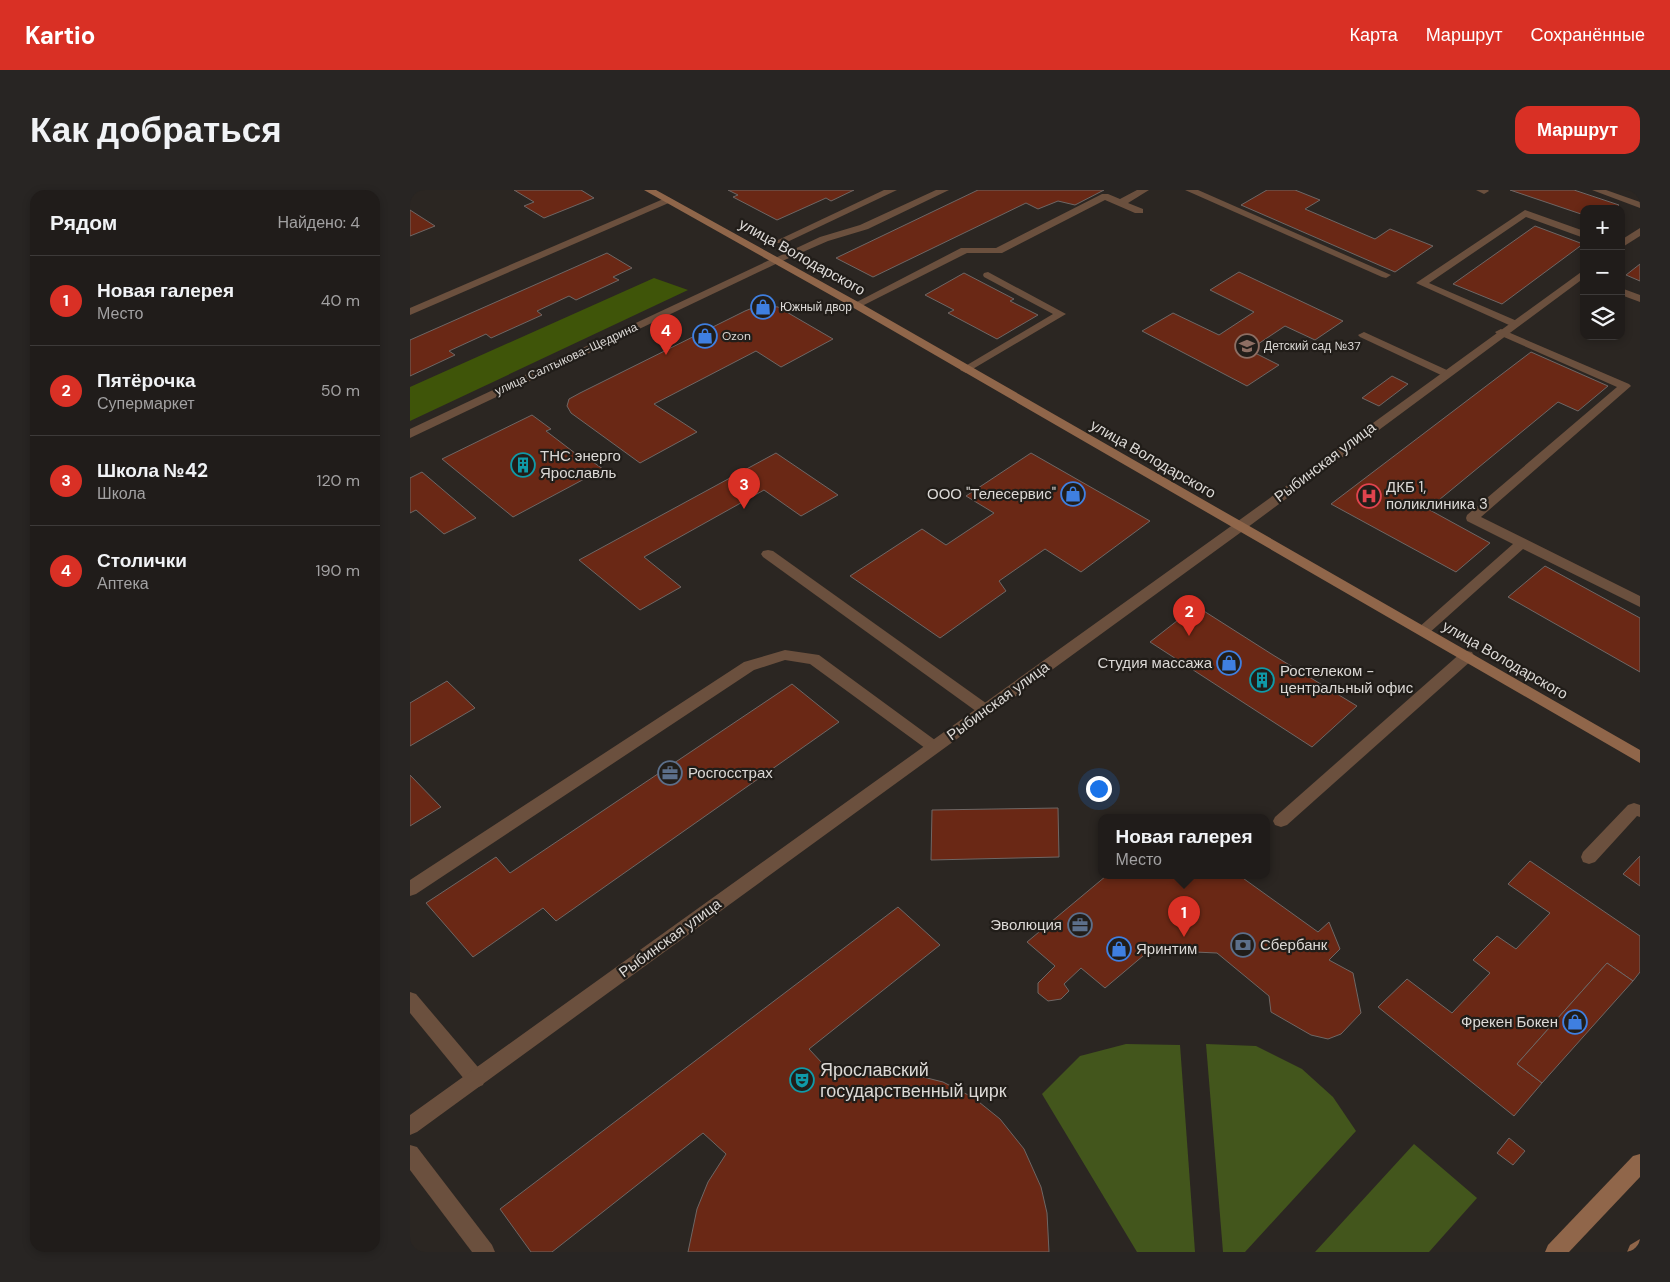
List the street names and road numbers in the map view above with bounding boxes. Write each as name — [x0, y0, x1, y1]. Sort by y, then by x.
street label: улица Володарского — [735, 214, 869, 300]
street label: улица Салтыкова-Щедрина — [492, 319, 640, 399]
street label: улица Володарского — [1087, 415, 1219, 503]
street label: Рыбинская улица — [1270, 417, 1380, 507]
street label: улица Володарского — [1439, 616, 1571, 704]
street label: Рыбинская улица — [943, 657, 1054, 745]
street label: Рыбинская улица — [615, 894, 726, 982]

